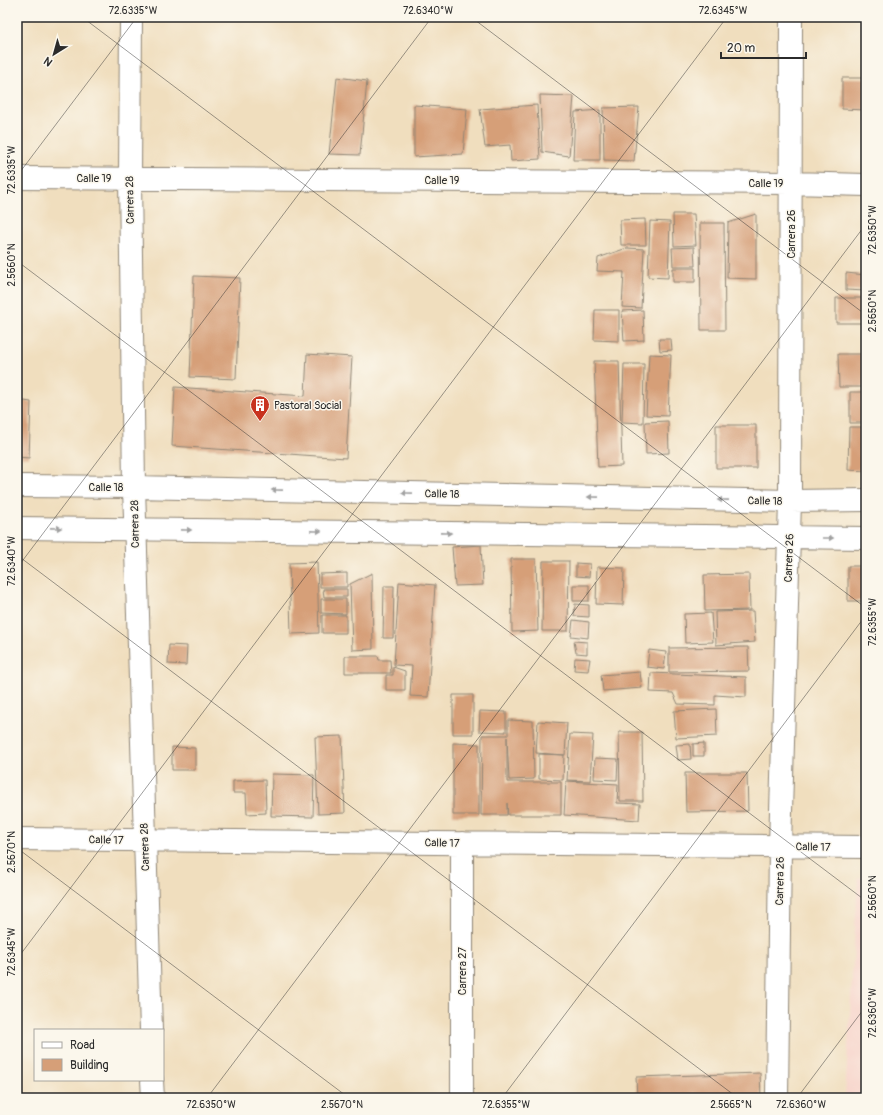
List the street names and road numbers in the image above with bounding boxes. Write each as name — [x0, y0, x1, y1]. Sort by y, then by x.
street label: Calle 19 — [77, 172, 112, 185]
street label: Calle 19 — [425, 174, 460, 187]
street label: Carrera 28 — [123, 175, 137, 224]
street label: Calle 19 — [749, 177, 784, 190]
street label: Carrera 26 — [785, 210, 798, 258]
street label: Calle 18 — [89, 481, 124, 494]
street label: Calle 18 — [424, 487, 460, 501]
street label: Calle 18 — [747, 494, 783, 508]
street label: Carrera 28 — [128, 499, 142, 548]
street label: Carrera 26 — [782, 533, 796, 583]
street label: Carrera 28 — [138, 822, 152, 871]
street label: Calle 17 — [88, 833, 124, 847]
street label: Calle 17 — [424, 836, 460, 850]
street label: Calle 17 — [795, 840, 831, 854]
street label: Carrera 26 — [773, 856, 787, 906]
street label: Carrera 27 — [456, 947, 469, 995]

